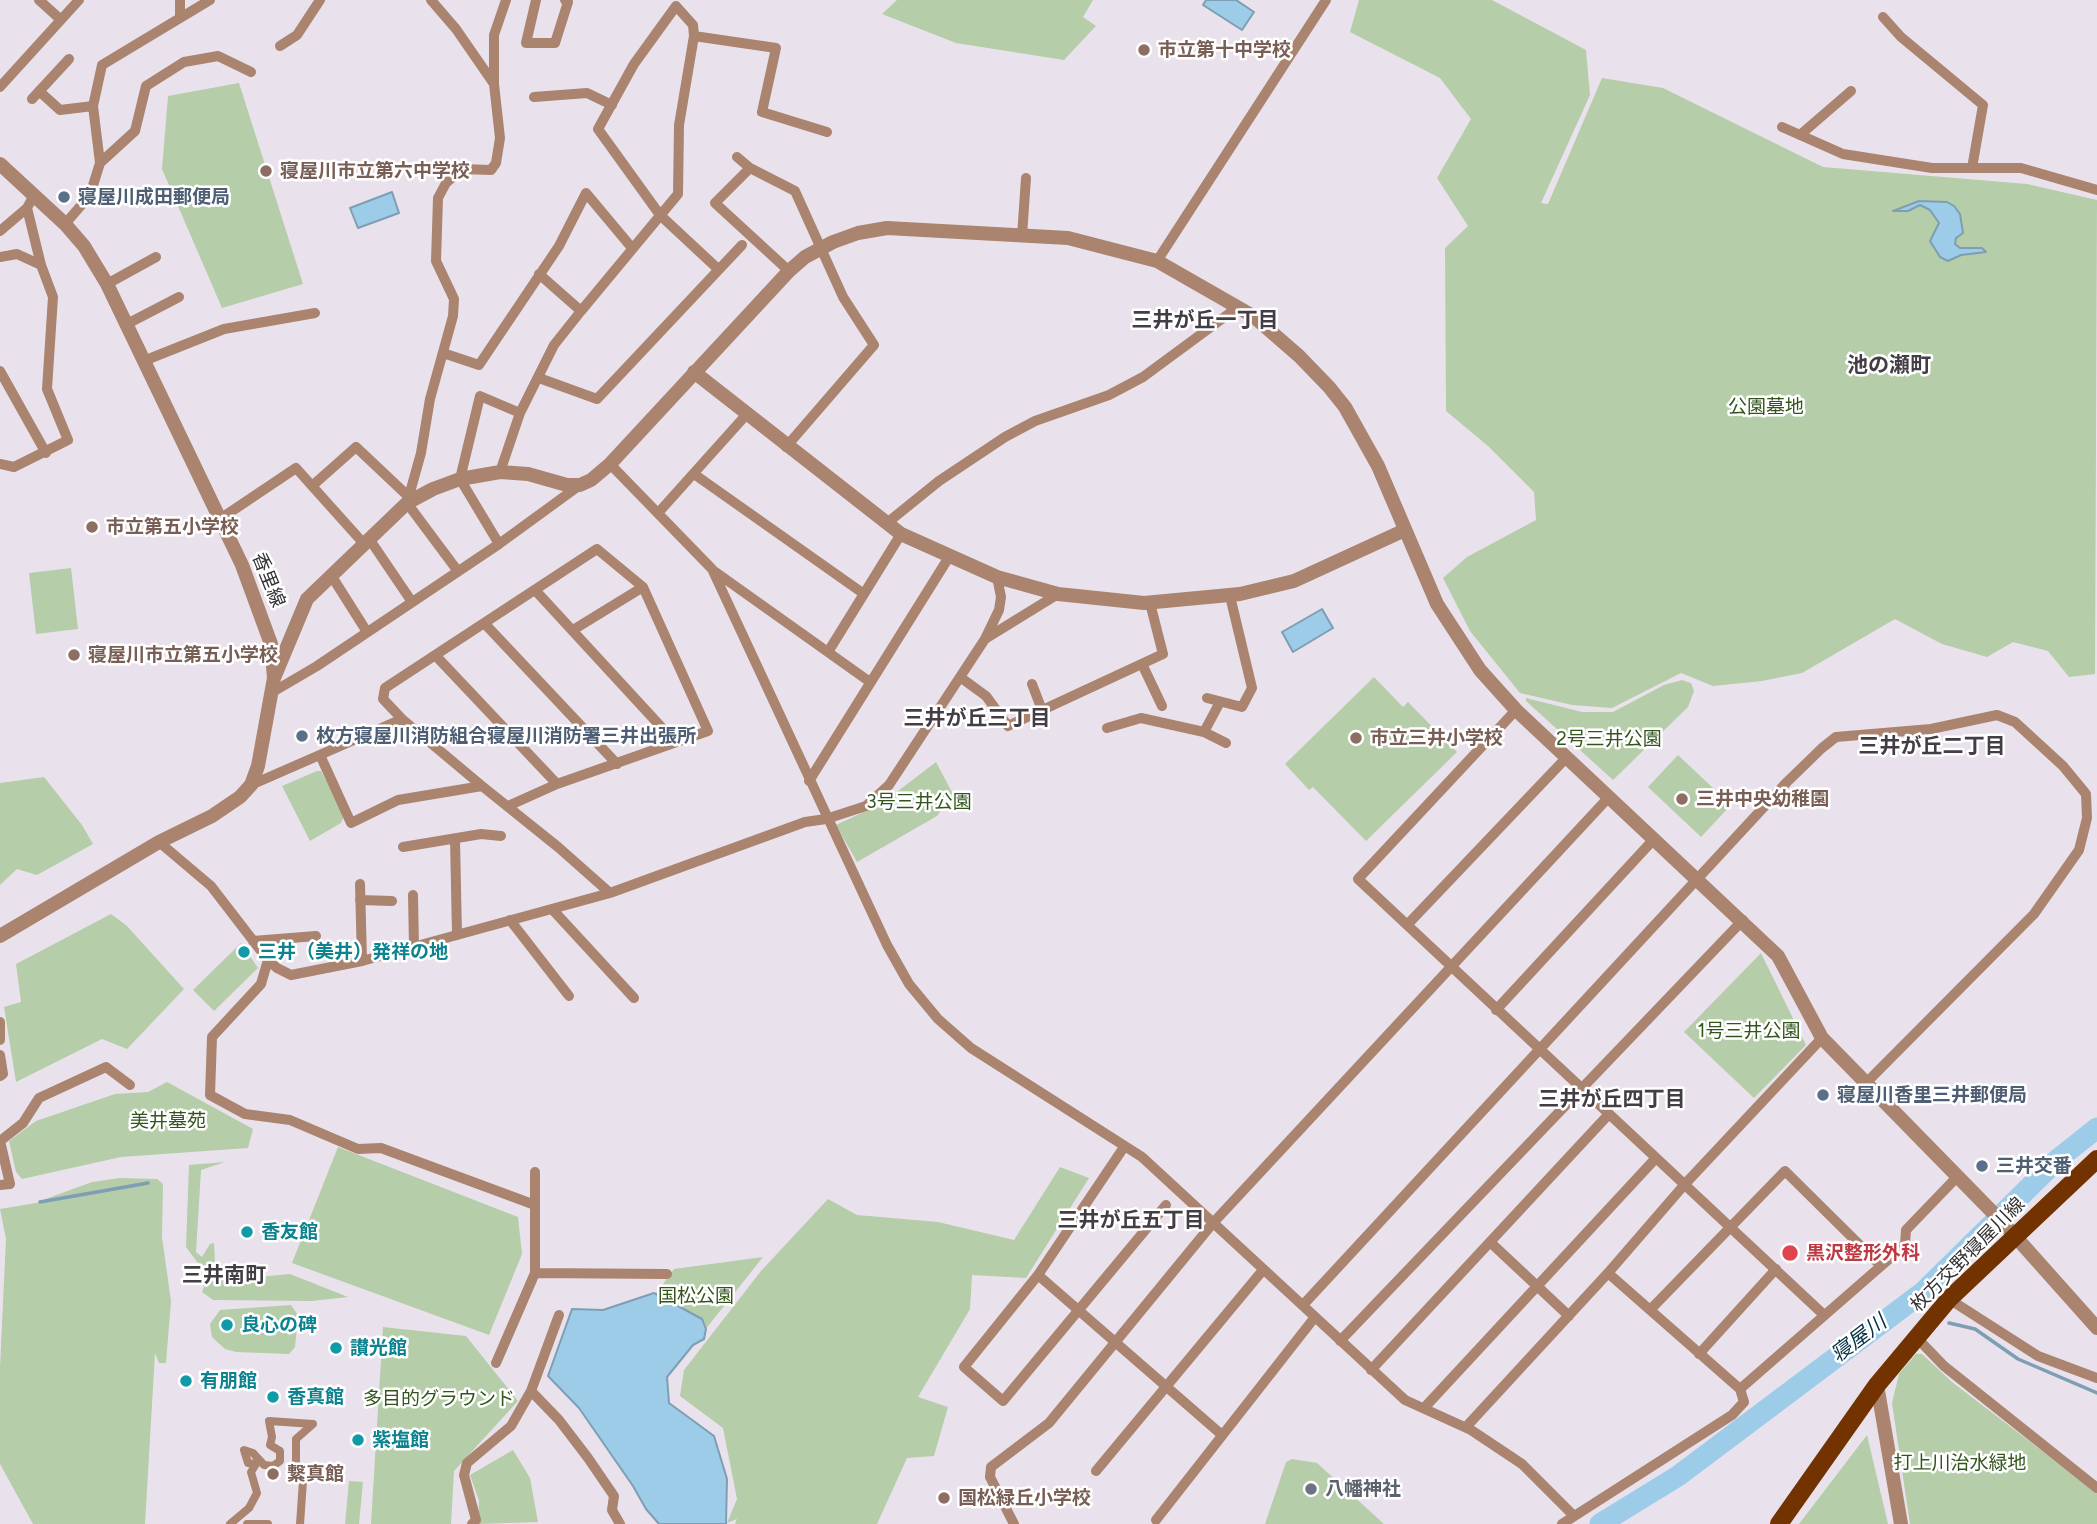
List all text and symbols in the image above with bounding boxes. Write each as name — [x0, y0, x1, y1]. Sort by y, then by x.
place label: 市立第十中学校 — [1158, 39, 1291, 61]
marker: 市立第十中学校 — [1136, 42, 1152, 58]
place label: 寝屋川市立第六中学校 — [280, 160, 470, 182]
marker: 寝屋川市立第六中学校 — [258, 163, 274, 179]
place label: 寝屋川成田郵便局 — [78, 186, 230, 208]
marker: 寝屋川成田郵便局 — [56, 189, 72, 205]
district label: 三井が丘一丁目 — [1132, 308, 1278, 334]
district label: 池の瀬町 — [1847, 353, 1931, 379]
park label: 公園墓地 — [1728, 396, 1804, 418]
place label: 市立第五小学校 — [106, 516, 239, 538]
marker: 市立第五小学校 — [84, 519, 100, 535]
street label: 香里線 — [247, 549, 289, 611]
place label: 寝屋川市立第五小学校 — [88, 644, 278, 666]
marker: 寝屋川市立第五小学校 — [66, 647, 82, 663]
district label: 三井が丘三丁目 — [904, 706, 1050, 732]
place label: 枚方寝屋川消防組合寝屋川消防署三井出張所 — [316, 725, 696, 747]
place label: 市立三井小学校 — [1370, 727, 1503, 749]
marker: 枚方寝屋川消防組合寝屋川消防署三井出張所 — [294, 728, 310, 744]
park label: 2号三井公園 — [1556, 728, 1662, 750]
marker: 市立三井小学校 — [1348, 730, 1364, 746]
district label: 三井が丘二丁目 — [1859, 734, 2005, 760]
place label: 三井中央幼稚園 — [1696, 788, 1829, 810]
park label: 3号三井公園 — [866, 791, 972, 813]
marker: 三井中央幼稚園 — [1674, 791, 1690, 807]
place label: 三井（美井）発祥の地 — [258, 941, 448, 963]
marker: 三井（美井）発祥の地 — [236, 944, 252, 960]
park label: 1号三井公園 — [1698, 1020, 1800, 1042]
place label: 寝屋川香里三井郵便局 — [1837, 1084, 2027, 1106]
district label: 三井が丘四丁目 — [1539, 1087, 1685, 1113]
marker: 寝屋川香里三井郵便局 — [1815, 1087, 1831, 1103]
park label: 美井墓苑 — [130, 1110, 206, 1132]
place label: 三井交番 — [1996, 1155, 2072, 1177]
marker: 三井交番 — [1974, 1158, 1990, 1174]
street label: 枚方交野寝屋川線 — [1906, 1193, 2030, 1317]
district label: 三井が丘五丁目 — [1058, 1208, 1204, 1234]
place label: 香友館 — [261, 1221, 318, 1243]
marker: 香友館 — [239, 1224, 255, 1240]
place label: 黒沢整形外科 — [1806, 1242, 1920, 1264]
marker: 黒沢整形外科 — [1780, 1243, 1800, 1263]
district label: 三井南町 — [182, 1263, 266, 1289]
park label: 国松公園 — [658, 1285, 734, 1307]
water label: 寝屋川 — [1826, 1310, 1892, 1368]
place label: 良心の碑 — [241, 1314, 317, 1336]
marker: 良心の碑 — [219, 1317, 235, 1333]
place label: 讃光館 — [350, 1337, 407, 1359]
marker: 讃光館 — [328, 1340, 344, 1356]
place label: 有朋館 — [200, 1370, 257, 1392]
marker: 有朋館 — [178, 1373, 194, 1389]
place label: 香真館 — [287, 1386, 344, 1408]
park label: 多目的グラウンド — [363, 1388, 515, 1410]
marker: 香真館 — [265, 1389, 281, 1405]
place label: 紫塩館 — [372, 1429, 429, 1451]
marker: 紫塩館 — [350, 1432, 366, 1448]
park label: 打上川治水緑地 — [1894, 1452, 2026, 1474]
place label: 繋真館 — [287, 1463, 344, 1485]
marker: 繋真館 — [265, 1466, 281, 1482]
place label: 八幡神社 — [1325, 1478, 1401, 1500]
marker: 八幡神社 — [1303, 1481, 1319, 1497]
place label: 国松緑丘小学校 — [958, 1487, 1091, 1509]
marker: 国松緑丘小学校 — [936, 1490, 952, 1506]

